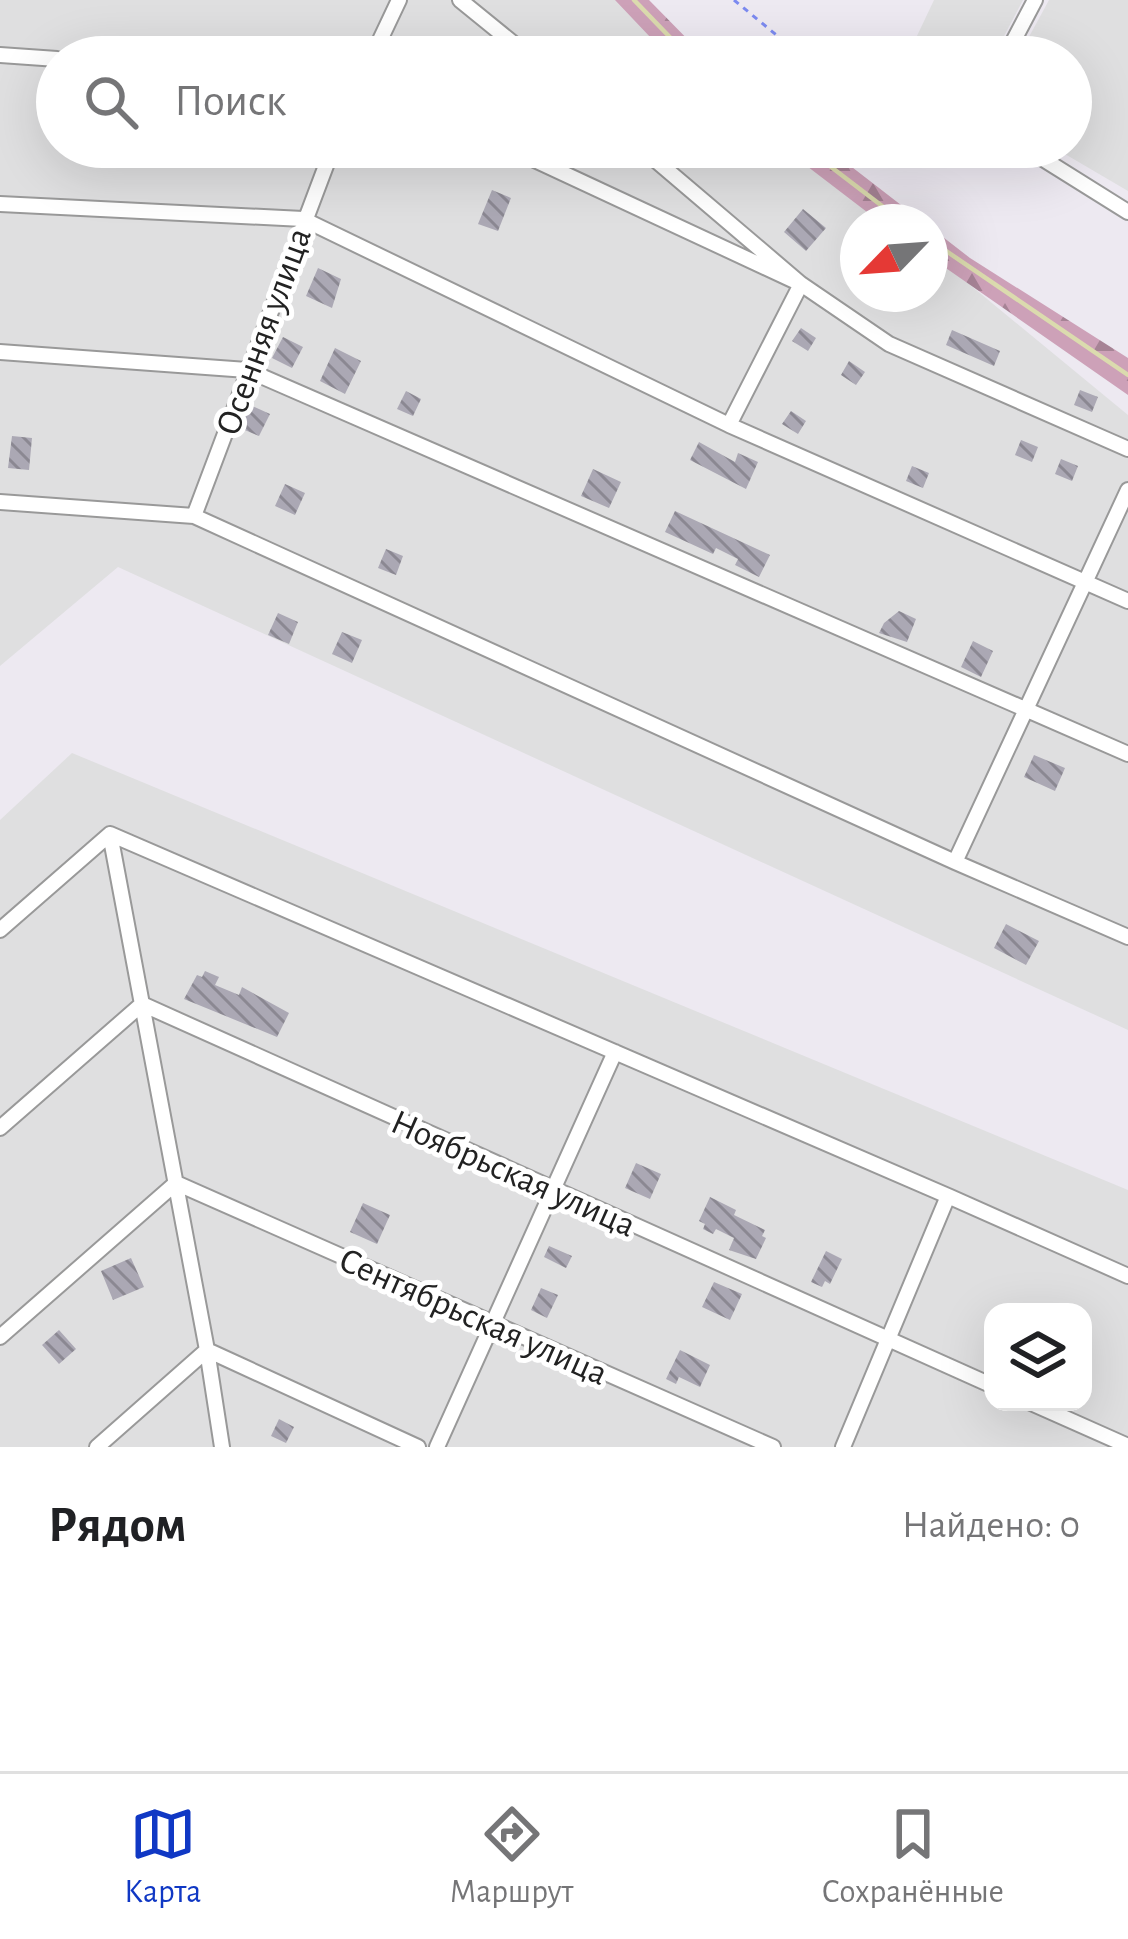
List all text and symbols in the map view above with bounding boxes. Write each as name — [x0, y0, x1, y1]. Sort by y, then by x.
search box — [36, 36, 1092, 168]
icon: search — [78, 69, 144, 135]
text: Поиск — [174, 79, 286, 124]
north arrow — [840, 204, 948, 312]
street label: Осенняя улица — [210, 223, 318, 440]
street label: Ноябрьская улица — [386, 1104, 641, 1244]
street label: Сентябрьская улица — [334, 1242, 613, 1392]
map controls — [984, 1303, 1092, 1411]
button: layers — [984, 1303, 1092, 1411]
text: Рядом — [48, 1500, 187, 1551]
text: Найдено: 0 — [902, 1506, 1080, 1545]
tab: Карта — [124, 1801, 201, 1913]
tab: Маршрут — [450, 1801, 573, 1913]
tab: Сохранённые — [822, 1801, 1004, 1913]

